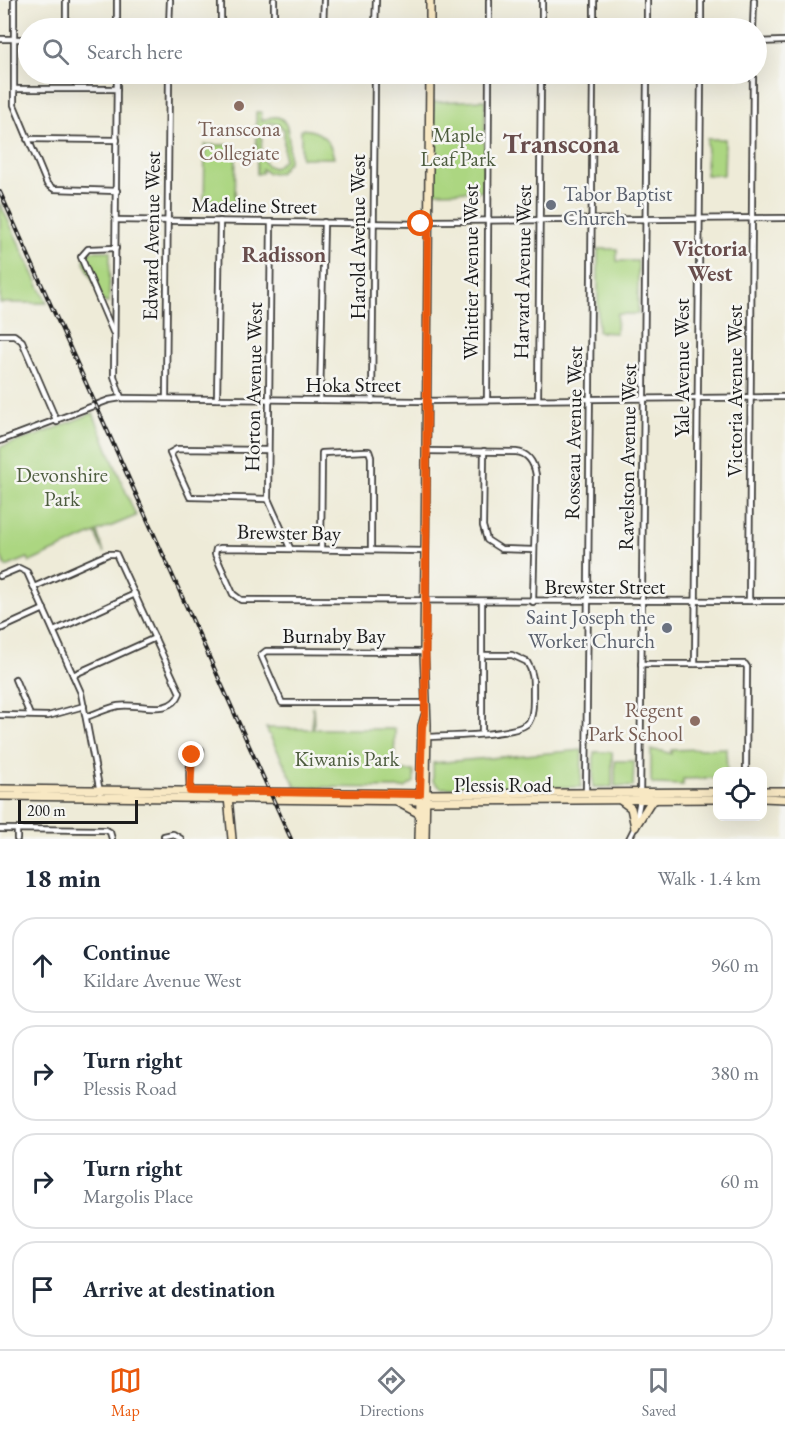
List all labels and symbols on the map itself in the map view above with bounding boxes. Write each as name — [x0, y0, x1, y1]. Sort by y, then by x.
marker: Transcona Collegiate — [232, 99, 246, 113]
place label: Transcona Collegiate — [197, 115, 281, 166]
park label: Maple Leaf Park — [420, 121, 497, 172]
district label: Transcona — [503, 126, 620, 161]
street label: Edward Avenue West — [136, 151, 166, 321]
street label: Harold Avenue West — [344, 154, 371, 320]
place label: Tabor Baptist Church — [563, 180, 673, 231]
street label: Whittier Avenue West — [457, 184, 484, 360]
street label: Harvard Avenue West — [507, 184, 537, 360]
street label: Madeline Street — [191, 190, 317, 220]
marker: Tabor Baptist Church — [544, 198, 558, 212]
route start — [407, 210, 433, 236]
district label: Victoria West — [673, 234, 748, 288]
district label: Radisson — [242, 240, 327, 269]
street label: Yale Avenue West — [668, 298, 695, 438]
street label: Horton Avenue West — [238, 301, 268, 472]
street label: Victoria Avenue West — [721, 304, 748, 477]
street label: Rosseau Avenue West — [558, 345, 588, 520]
street label: Ravelston Avenue West — [612, 363, 642, 551]
street label: Hoka Street — [305, 371, 401, 398]
park label: Devonshire Park — [16, 461, 108, 512]
street label: Brewster Bay — [237, 518, 342, 546]
street label: Brewster Street — [545, 573, 666, 600]
place label: Saint Joseph the Worker Church — [526, 603, 655, 654]
marker: Saint Joseph the Worker Church — [660, 621, 674, 635]
street label: Burnaby Bay — [282, 622, 386, 649]
place label: Regent Park School — [588, 696, 683, 747]
marker: Regent Park School — [688, 714, 702, 728]
route end — [178, 741, 204, 767]
park label: Kiwanis Park — [295, 745, 401, 772]
street label: Plessis Road — [454, 771, 553, 798]
scale bar — [18, 797, 138, 824]

